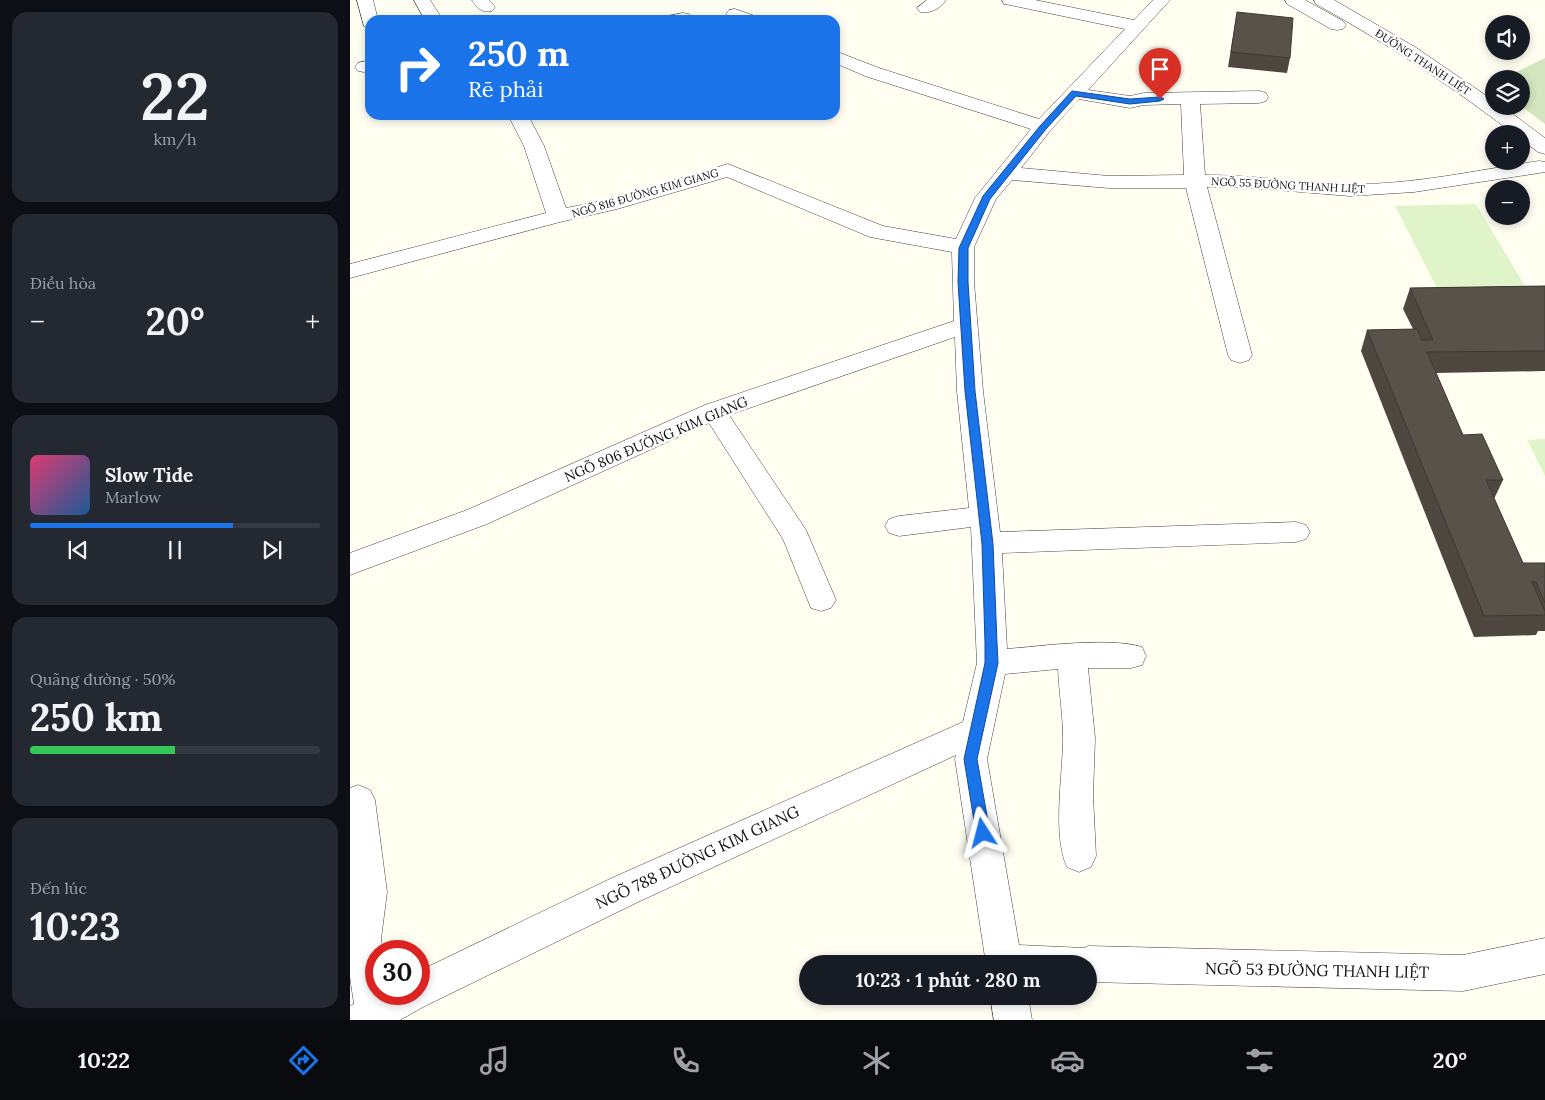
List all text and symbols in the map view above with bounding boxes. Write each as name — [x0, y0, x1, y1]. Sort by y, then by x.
map controls — [1485, 15, 1530, 225]
button: sound — [1485, 15, 1530, 60]
street label: ĐƯỜNG THANH LIỆT — [1373, 25, 1474, 98]
text: 250 m — [468, 31, 569, 76]
icon: right — [385, 35, 450, 100]
pin — [1139, 48, 1181, 99]
text: 22 — [140, 55, 210, 138]
icon: arrive — [1146, 55, 1174, 83]
button: layers — [1485, 70, 1530, 115]
text: Rẽ phải — [468, 75, 543, 103]
button: + — [1485, 125, 1530, 170]
text: km/h — [153, 129, 197, 149]
street label: NGÕ 816 ĐƯỜNG KIM GIANG — [570, 164, 721, 221]
street label: NGÕ 55 ĐƯỜNG THANH LIỆT — [1211, 173, 1365, 196]
button: − — [1485, 180, 1530, 225]
text: Điều hòa — [30, 273, 96, 293]
text: 20° — [146, 297, 204, 345]
text: − — [30, 304, 45, 340]
text: + — [305, 304, 320, 340]
street label: NGÕ 806 ĐƯỜNG KIM GIANG — [562, 392, 751, 486]
text: Slow Tide — [105, 463, 193, 487]
text: Marlow — [105, 487, 161, 507]
icon: previous — [64, 536, 92, 564]
icon: pause — [161, 536, 189, 564]
icon: next — [258, 536, 286, 564]
text: Quãng đường · 50% — [30, 669, 175, 689]
text: 250 km — [30, 693, 162, 741]
street label: NGÕ 788 ĐƯỜNG KIM GIANG — [592, 801, 802, 913]
position arrow — [956, 806, 1008, 858]
text: Đến lúc — [30, 878, 87, 898]
text: 10:23 — [30, 902, 121, 950]
speed limit sign: 30 — [365, 940, 430, 1005]
street label: NGÕ 53 ĐƯỜNG THANH LIỆT — [1205, 958, 1429, 982]
text: 10:23 · 1 phút · 280 m — [856, 968, 1040, 992]
icon: directions — [286, 1043, 321, 1078]
icon: music — [477, 1043, 512, 1078]
icon: phone — [668, 1043, 703, 1078]
icon: climate — [859, 1043, 894, 1078]
icon: car — [1050, 1043, 1085, 1078]
icon: filters — [1242, 1043, 1277, 1078]
text: 10:22 — [78, 1046, 130, 1074]
text: 20° — [1433, 1046, 1467, 1074]

